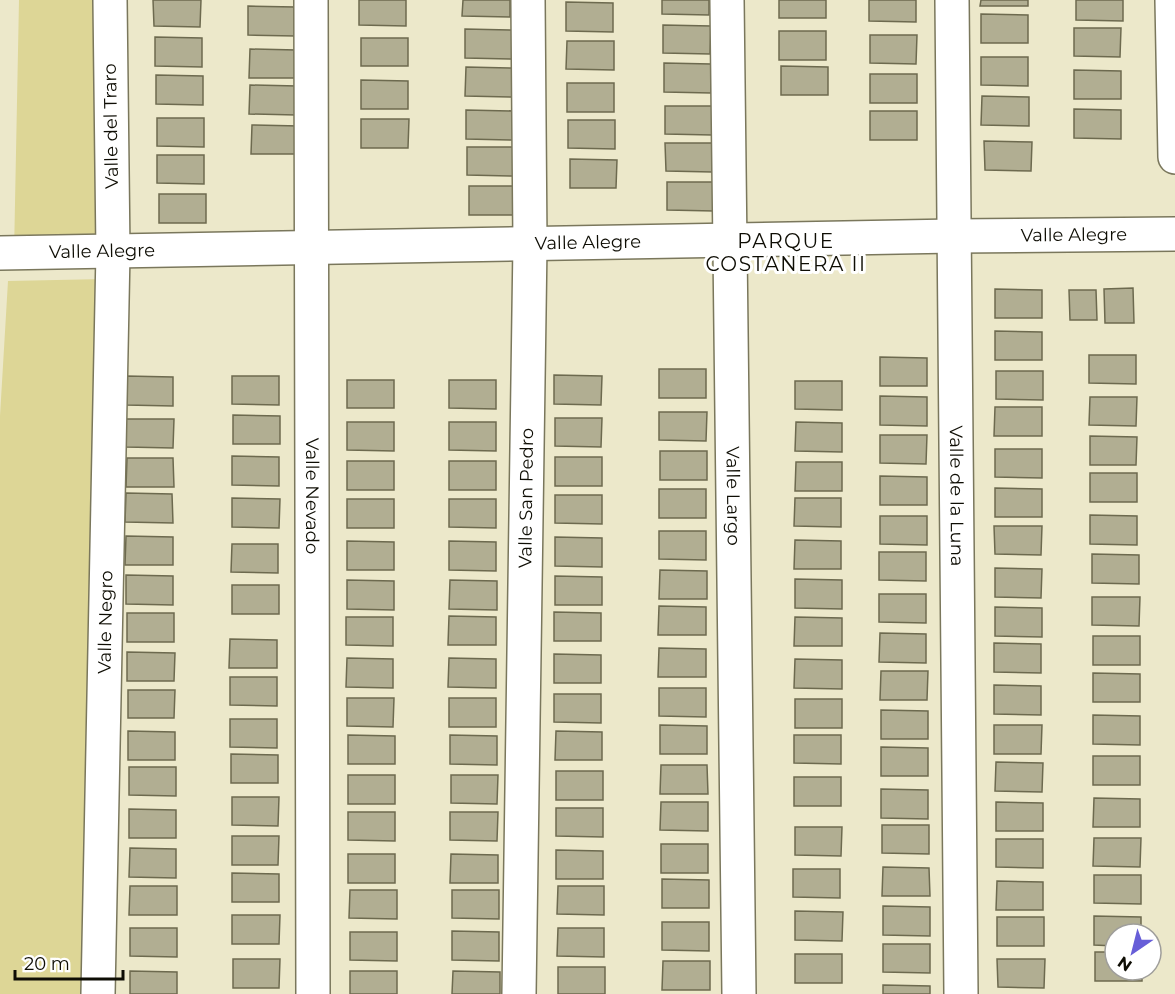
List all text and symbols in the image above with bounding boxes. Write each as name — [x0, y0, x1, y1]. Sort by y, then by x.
street label: Valle del Traro — [99, 63, 123, 189]
street label: Valle Alegre — [1021, 223, 1127, 246]
district label: PARQUE COSTANERA II — [705, 229, 867, 276]
street label: Valle Alegre — [535, 231, 641, 254]
street label: Valle Alegre — [49, 239, 155, 263]
street label: Valle de la Luna — [945, 425, 968, 567]
street label: Valle San Pedro — [514, 428, 538, 568]
street label: Valle Nevado — [301, 438, 323, 554]
street label: Valle Largo — [721, 446, 745, 546]
street label: Valle Negro — [93, 570, 118, 674]
north arrow — [1103, 922, 1163, 982]
scale bar — [15, 943, 123, 981]
text: N — [1114, 952, 1135, 975]
text: 20 m — [24, 953, 70, 975]

